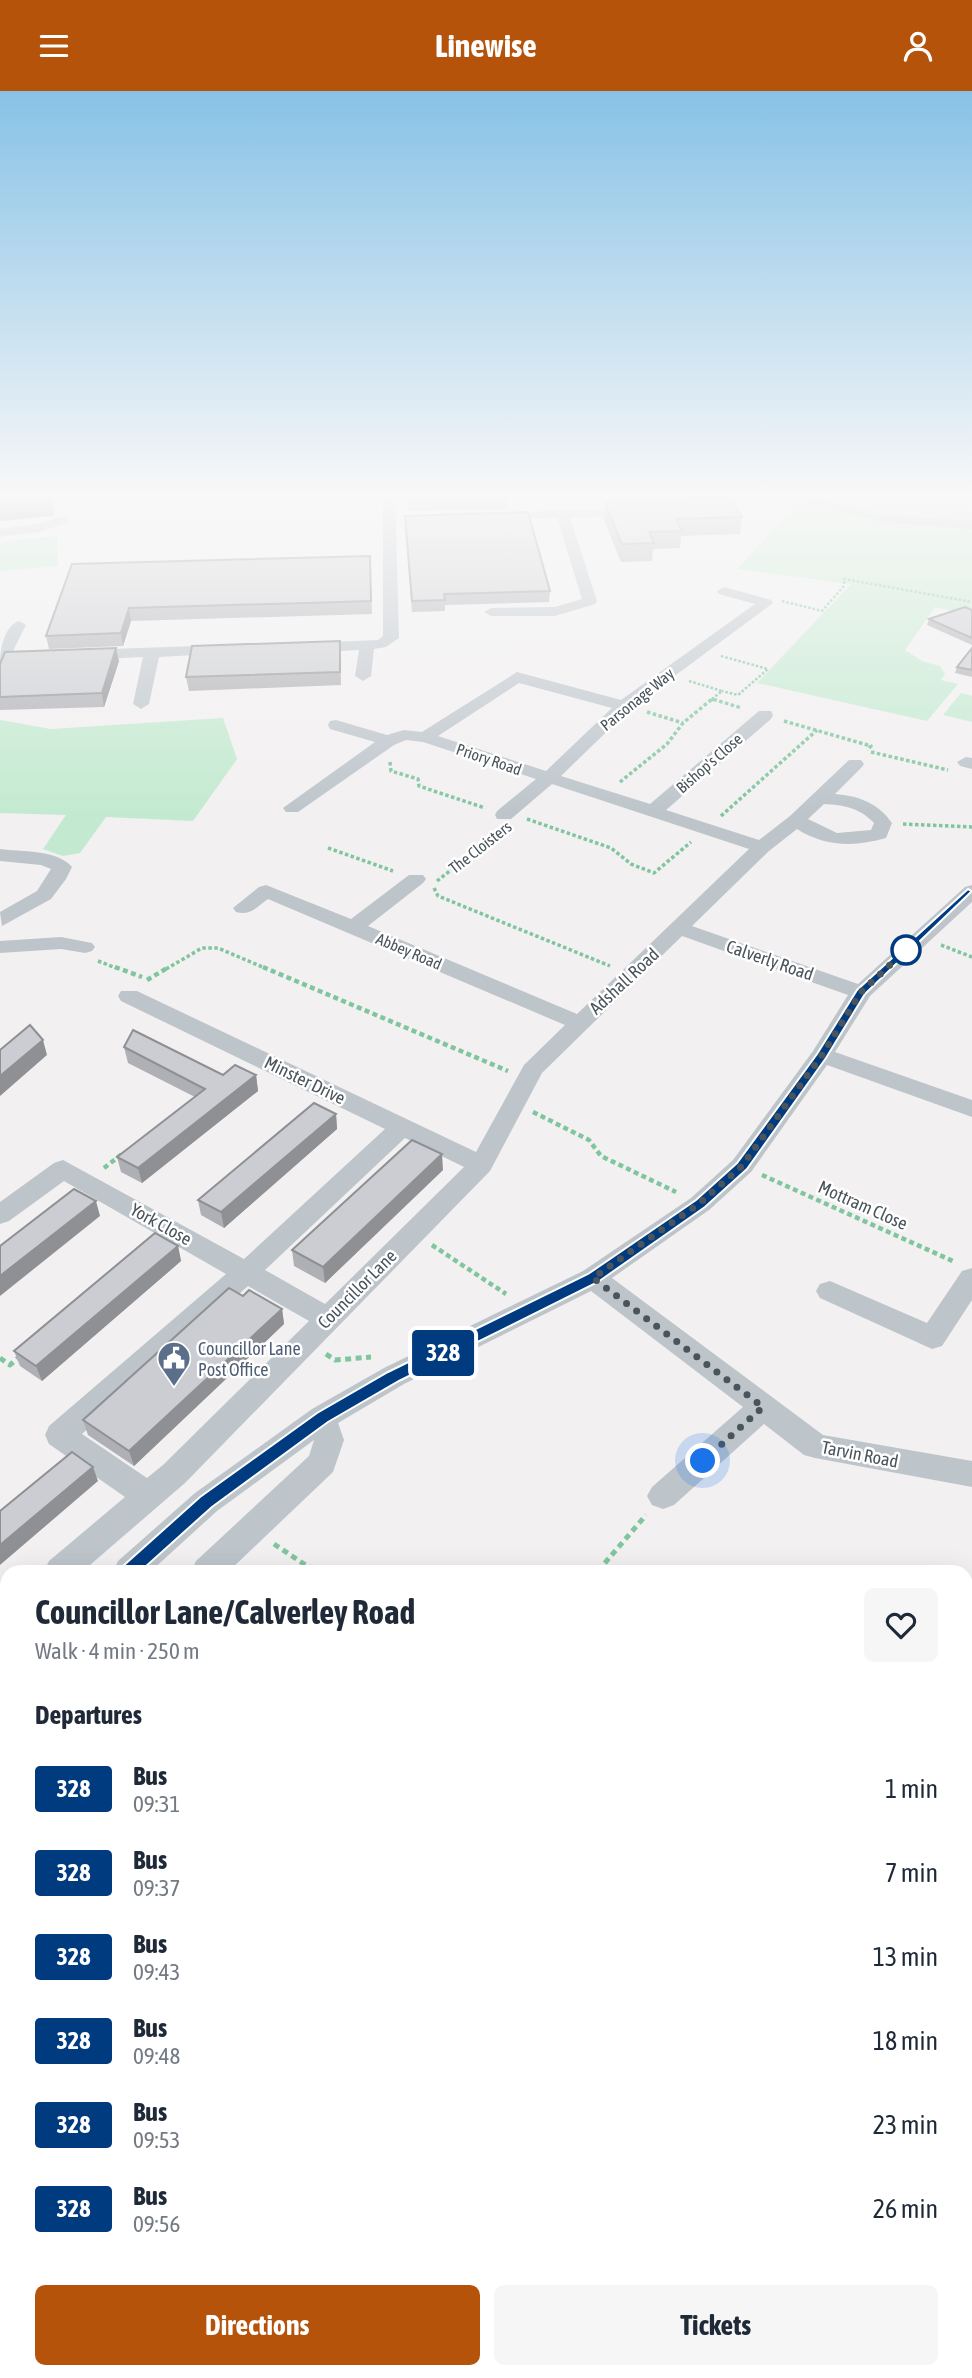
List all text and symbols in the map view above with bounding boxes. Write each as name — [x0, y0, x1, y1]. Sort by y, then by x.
icon: menu — [35, 27, 73, 65]
text: Linewise — [435, 27, 537, 64]
icon: person — [899, 27, 937, 65]
street label: Parsonage Way — [597, 664, 678, 735]
street label: Bishop's Close — [672, 730, 746, 797]
street label: Priory Road — [454, 739, 524, 779]
street label: The Cloisters — [445, 817, 515, 877]
street label: Abbey Road — [373, 929, 444, 974]
street label: Calverly Road — [724, 935, 816, 985]
unlabelled marker — [891, 935, 921, 965]
street label: Adshall Road — [585, 944, 663, 1018]
street label: Minster Drive — [261, 1051, 349, 1109]
street label: Mottram Close — [815, 1176, 911, 1234]
street label: York Close — [127, 1199, 195, 1249]
street label: Councillor Lane — [313, 1245, 401, 1333]
line badge: 328 — [403, 1330, 483, 1376]
place label: Councillor Lane Post Office — [198, 1338, 301, 1380]
public building icon: Councillor Lane Post Office — [155, 1339, 193, 1388]
text: 328 — [426, 1339, 460, 1366]
street label: Tarvin Road — [820, 1436, 900, 1472]
your location — [685, 1443, 720, 1478]
button: heart — [864, 1588, 938, 1662]
text: Councillor Lane/Calverley Road — [35, 1593, 415, 1631]
text: Walk · 4 min · 250 m — [35, 1638, 199, 1664]
text: Departures — [35, 1700, 142, 1730]
text: Bus — [133, 1761, 167, 1791]
text: 1 min — [885, 1774, 938, 1804]
text: 328 — [57, 1775, 90, 1802]
text: 09:31 — [133, 1791, 180, 1817]
text: Bus — [133, 1845, 167, 1875]
text: 7 min — [885, 1858, 938, 1888]
text: 328 — [57, 1859, 90, 1886]
text: 09:37 — [133, 1875, 180, 1901]
text: Bus — [133, 1929, 167, 1959]
text: 13 min — [873, 1942, 938, 1972]
text: 328 — [57, 1943, 90, 1970]
text: 09:43 — [133, 1959, 180, 1985]
text: Bus — [133, 2013, 167, 2043]
text: 18 min — [873, 2026, 938, 2056]
text: 328 — [57, 2027, 90, 2054]
text: 09:48 — [133, 2043, 180, 2069]
text: Bus — [133, 2097, 167, 2127]
text: 23 min — [873, 2110, 938, 2140]
text: 328 — [57, 2111, 90, 2138]
text: 09:53 — [133, 2127, 180, 2153]
text: Bus — [133, 2181, 167, 2211]
text: 26 min — [873, 2194, 938, 2224]
text: 328 — [57, 2195, 90, 2222]
text: 09:56 — [133, 2211, 180, 2237]
button: Directions — [35, 2285, 480, 2365]
button: Tickets — [494, 2285, 938, 2365]

